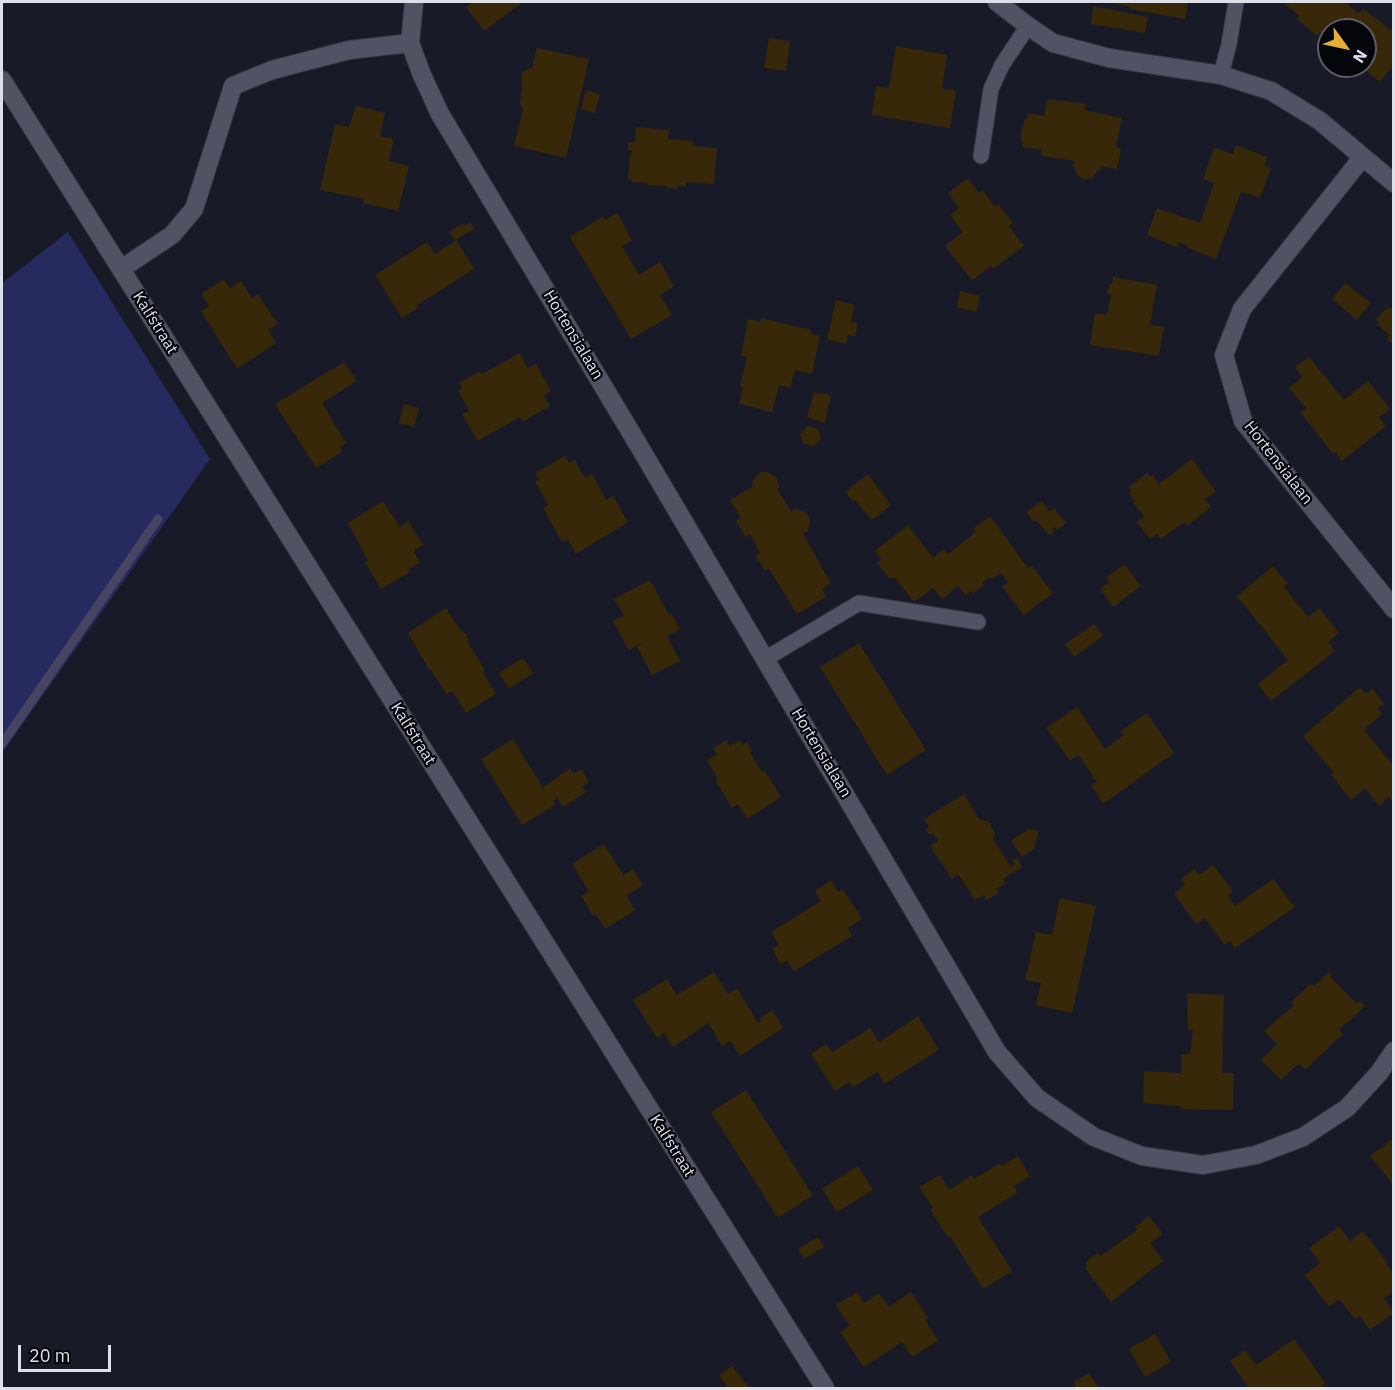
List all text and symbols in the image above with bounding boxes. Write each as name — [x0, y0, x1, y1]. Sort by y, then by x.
north arrow — [1317, 18, 1377, 78]
text: N — [1349, 46, 1372, 67]
street label: Hortensialaan — [539, 287, 607, 383]
street label: Kalfstraat — [128, 288, 182, 358]
street label: Hortensialaan — [1239, 417, 1317, 509]
street label: Kalfstraat — [386, 699, 440, 769]
street label: Hortensialaan — [787, 705, 855, 801]
street label: Kalfstraat — [645, 1111, 699, 1181]
scale bar — [21, 1333, 114, 1371]
text: 20 m — [29, 1344, 71, 1367]

